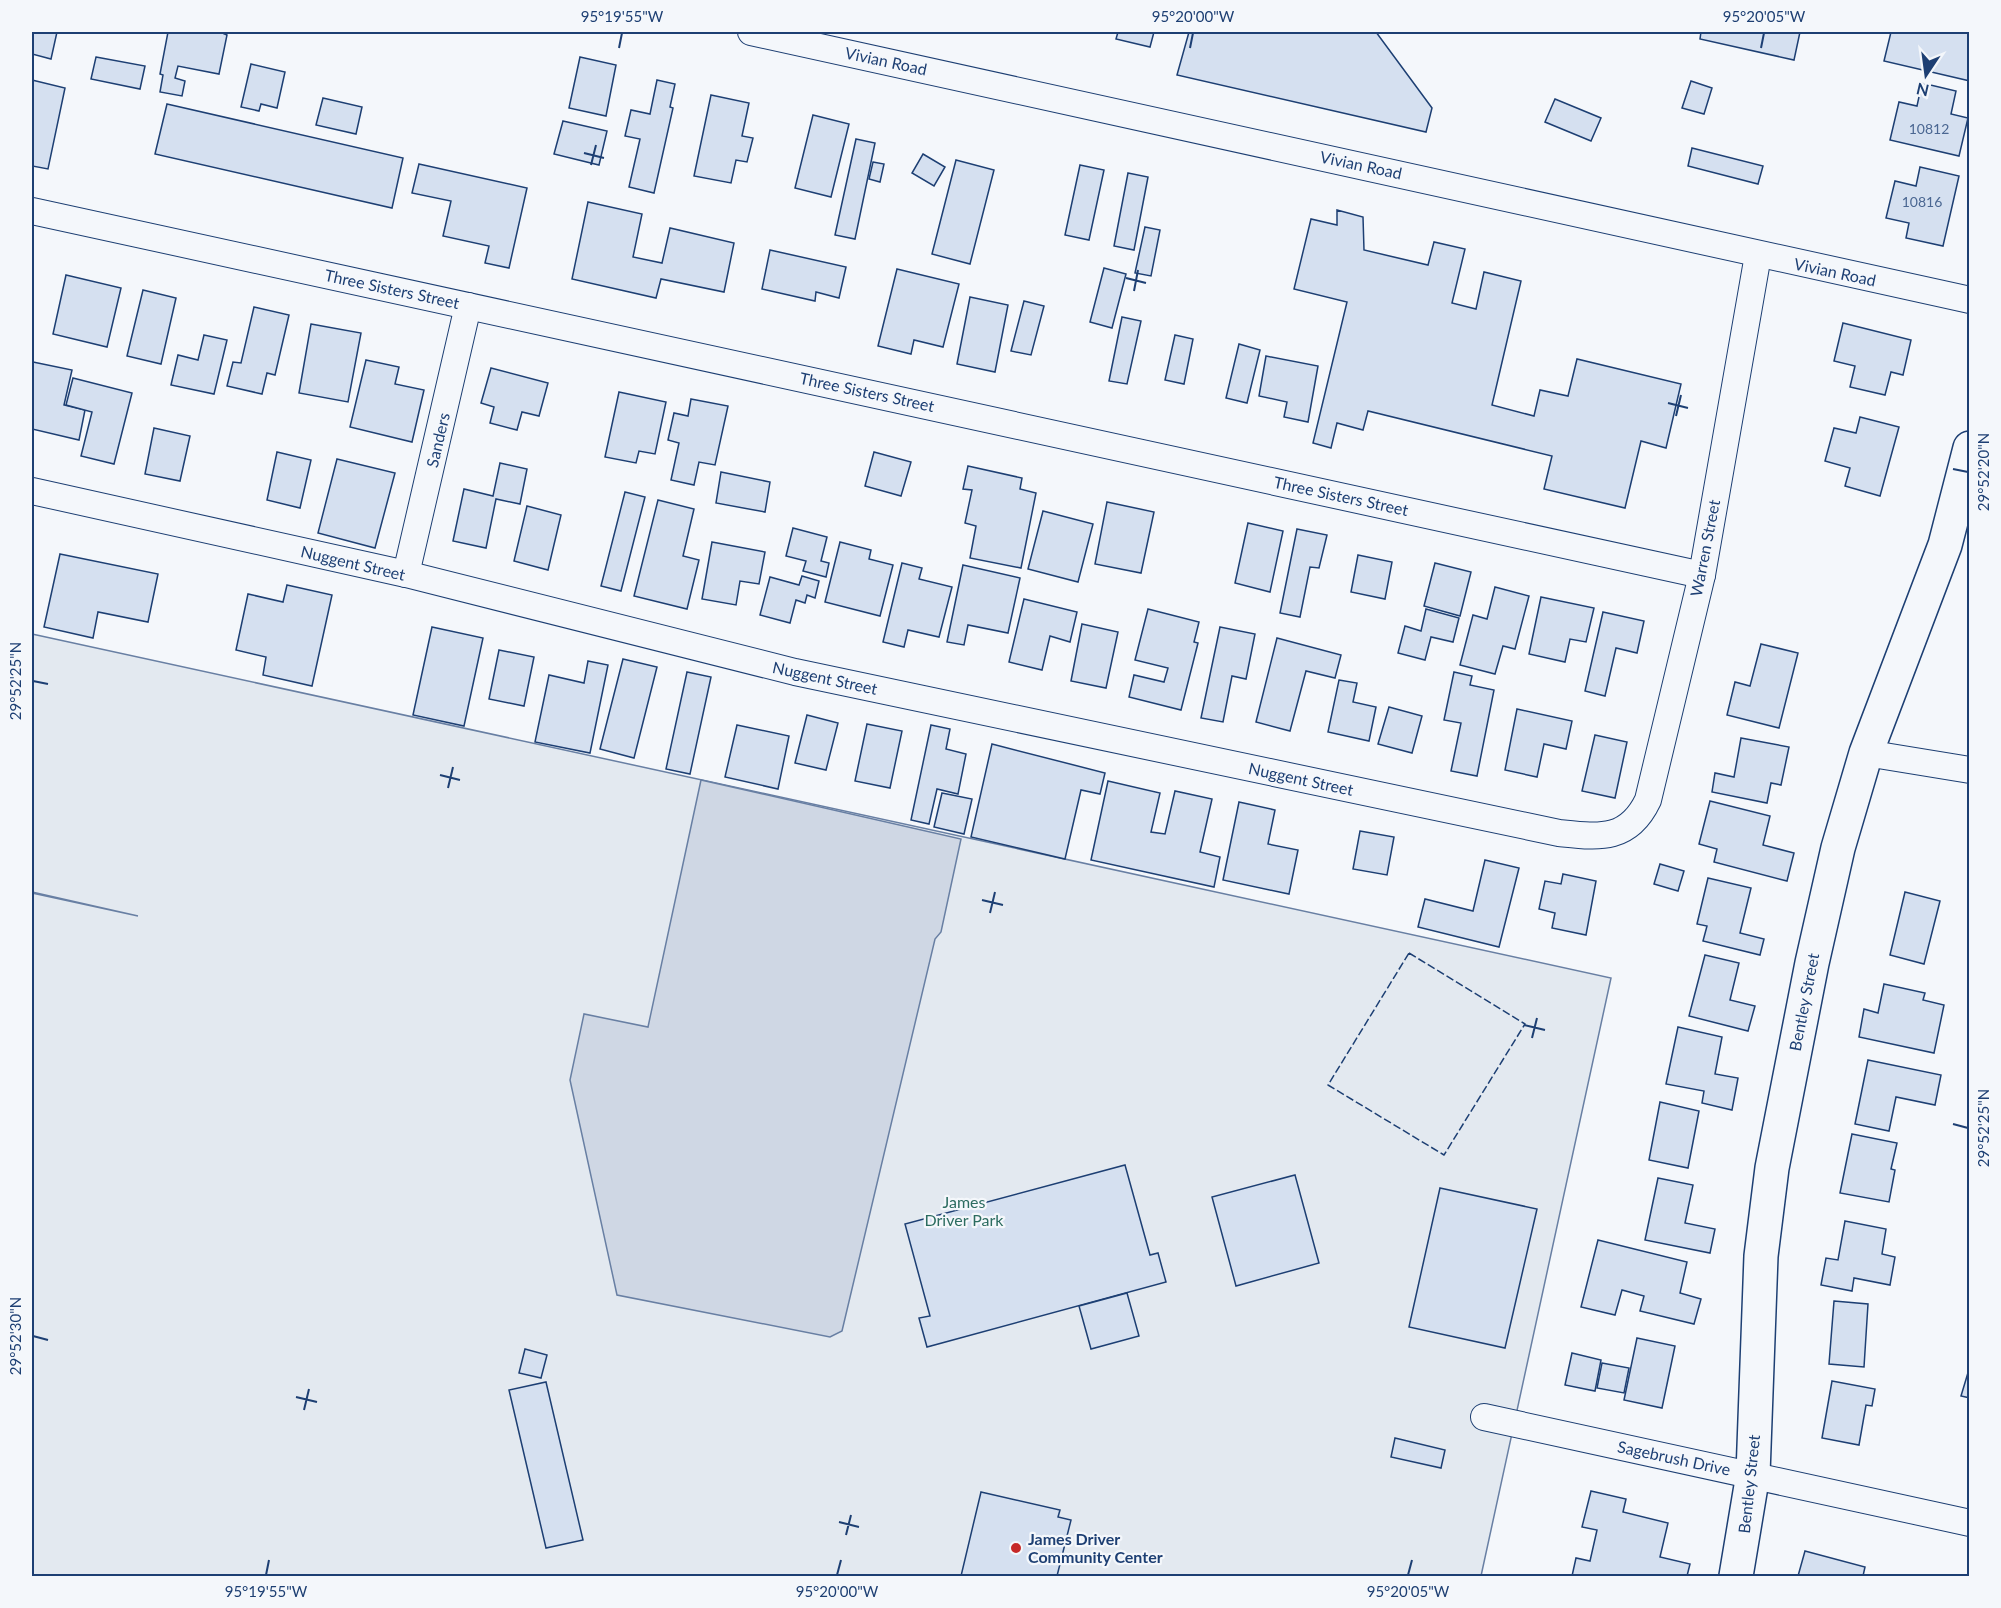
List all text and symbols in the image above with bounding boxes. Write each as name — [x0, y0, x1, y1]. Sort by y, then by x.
text: 95°19'55"W — [581, 7, 664, 25]
text: 95°20'00"W — [1152, 7, 1235, 25]
text: 95°20'05"W — [1723, 7, 1806, 25]
street label: Vivian Road — [843, 43, 929, 78]
north arrow — [1896, 45, 1956, 105]
text: N — [1914, 79, 1931, 101]
house number: 10812 — [1909, 120, 1949, 137]
street label: Vivian Road — [1318, 147, 1404, 182]
house number: 10816 — [1902, 193, 1942, 210]
street label: Vivian Road — [1792, 254, 1878, 289]
street label: Three Sisters Street — [323, 265, 461, 312]
street label: Three Sisters Street — [798, 368, 936, 415]
street label: Sanders — [422, 411, 453, 469]
text: 29°52'20"N — [1974, 433, 1992, 511]
street label: Three Sisters Street — [1272, 472, 1410, 519]
street label: Warren Street — [1686, 497, 1723, 598]
street label: Nuggent Street — [299, 541, 407, 584]
text: 29°52'25"N — [6, 642, 24, 720]
street label: Nuggent Street — [771, 657, 880, 698]
street label: Nuggent Street — [1247, 758, 1356, 799]
street label: Bentley Street — [1785, 951, 1822, 1052]
text: 29°52'25"N — [1974, 1089, 1992, 1167]
park label: James Driver Park — [925, 1192, 1004, 1229]
text: 29°52'30"N — [6, 1297, 24, 1375]
street label: Bentley Street — [1734, 1433, 1763, 1534]
street label: Sagebrush Drive — [1616, 1436, 1732, 1479]
place label: James Driver Community Center — [1028, 1529, 1163, 1566]
marker: James Driver Community Center — [1009, 1541, 1023, 1555]
text: 95°19'55"W — [225, 1582, 308, 1600]
text: 95°20'00"W — [796, 1582, 879, 1600]
text: 95°20'05"W — [1367, 1582, 1450, 1600]

